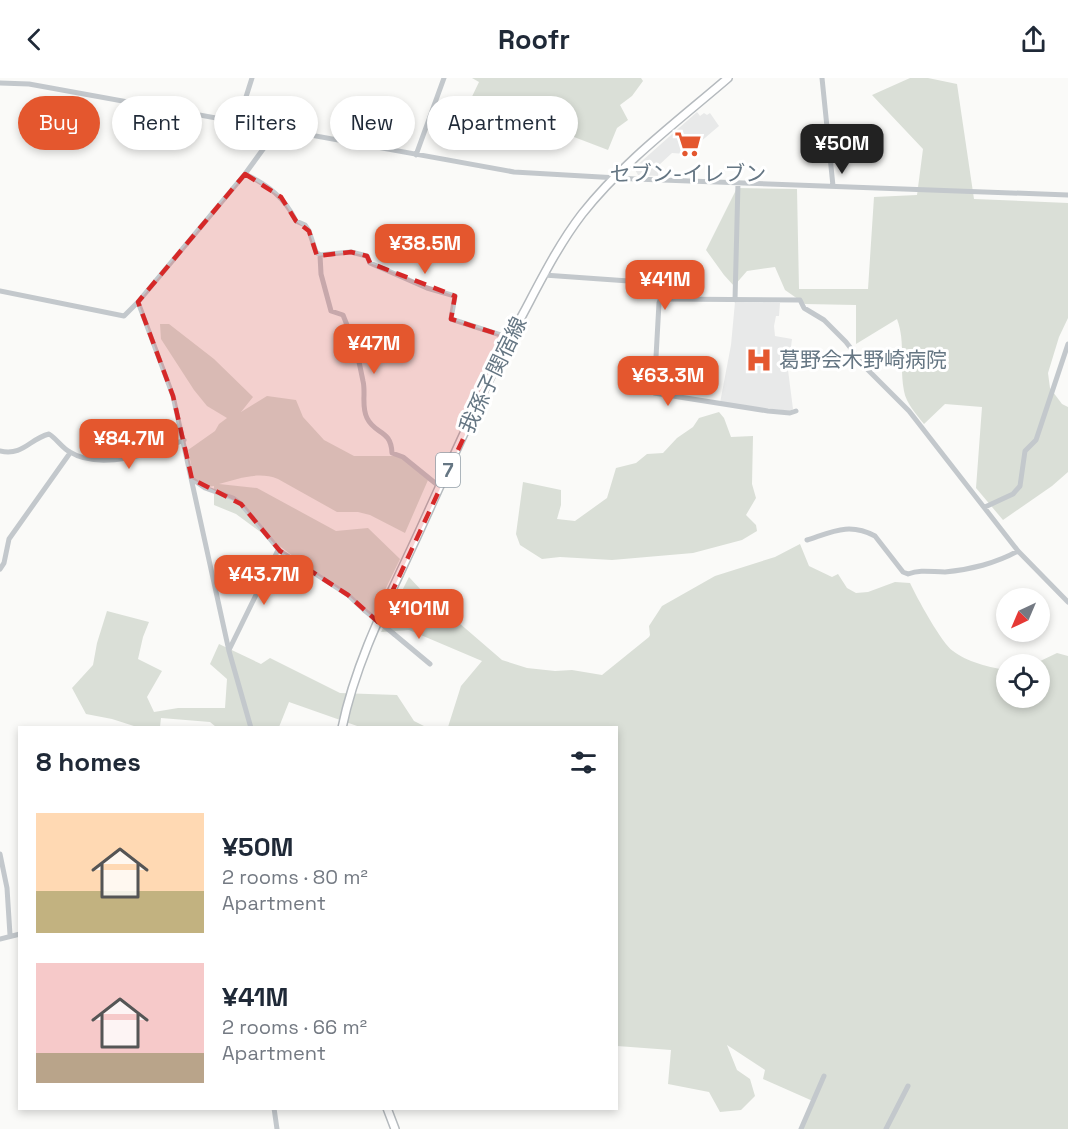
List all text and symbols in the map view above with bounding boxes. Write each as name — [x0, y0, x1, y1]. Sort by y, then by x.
text: Roofr — [498, 22, 570, 57]
icon: back — [18, 23, 51, 56]
icon: share — [1017, 23, 1050, 56]
chip: Buy — [18, 96, 100, 150]
chip: Rent — [112, 96, 202, 150]
chip: Filters — [214, 96, 318, 150]
chip: New — [330, 96, 415, 150]
chip: Apartment — [427, 96, 578, 150]
pin: ¥50M — [806, 124, 878, 175]
supermarket icon: セブン-イレブン — [673, 129, 703, 159]
text: ¥50M — [815, 130, 870, 156]
place label: セブン-イレブン — [610, 160, 766, 187]
pin: ¥38.5M — [376, 224, 474, 275]
text: ¥38.5M — [389, 230, 461, 256]
pin: ¥41M — [629, 260, 701, 311]
text: ¥41M — [639, 266, 691, 292]
street label: 我孫子関宿線 — [453, 312, 532, 437]
pin: ¥47M — [338, 324, 410, 375]
text: ¥47M — [348, 330, 401, 356]
hospital icon: 葛野会木野崎病院 — [744, 345, 774, 375]
place label: 葛野会木野崎病院 — [779, 346, 947, 373]
pin: ¥63.3M — [619, 356, 717, 407]
text: ¥63.3M — [632, 362, 704, 388]
pin: ¥84.7M — [80, 419, 178, 470]
text: ¥84.7M — [93, 425, 165, 451]
road number: 7 — [436, 453, 460, 487]
pin: ¥43.7M — [215, 555, 313, 606]
text: ¥43.7M — [228, 561, 300, 587]
north arrow — [996, 588, 1050, 642]
map controls — [996, 588, 1050, 708]
pin: ¥101M — [377, 589, 461, 640]
text: ¥101M — [388, 595, 450, 621]
button: locate — [996, 654, 1050, 708]
text: 8 homes — [36, 745, 141, 779]
icon: filters — [567, 746, 600, 779]
text: ¥50M — [222, 830, 294, 864]
icon: home — [84, 837, 156, 909]
text: 2 rooms · 80 m² — [222, 864, 368, 890]
text: Apartment — [222, 890, 326, 916]
text: ¥41M — [222, 980, 288, 1014]
icon: home — [84, 987, 156, 1059]
text: 2 rooms · 66 m² — [222, 1014, 367, 1040]
text: Apartment — [222, 1040, 326, 1066]

